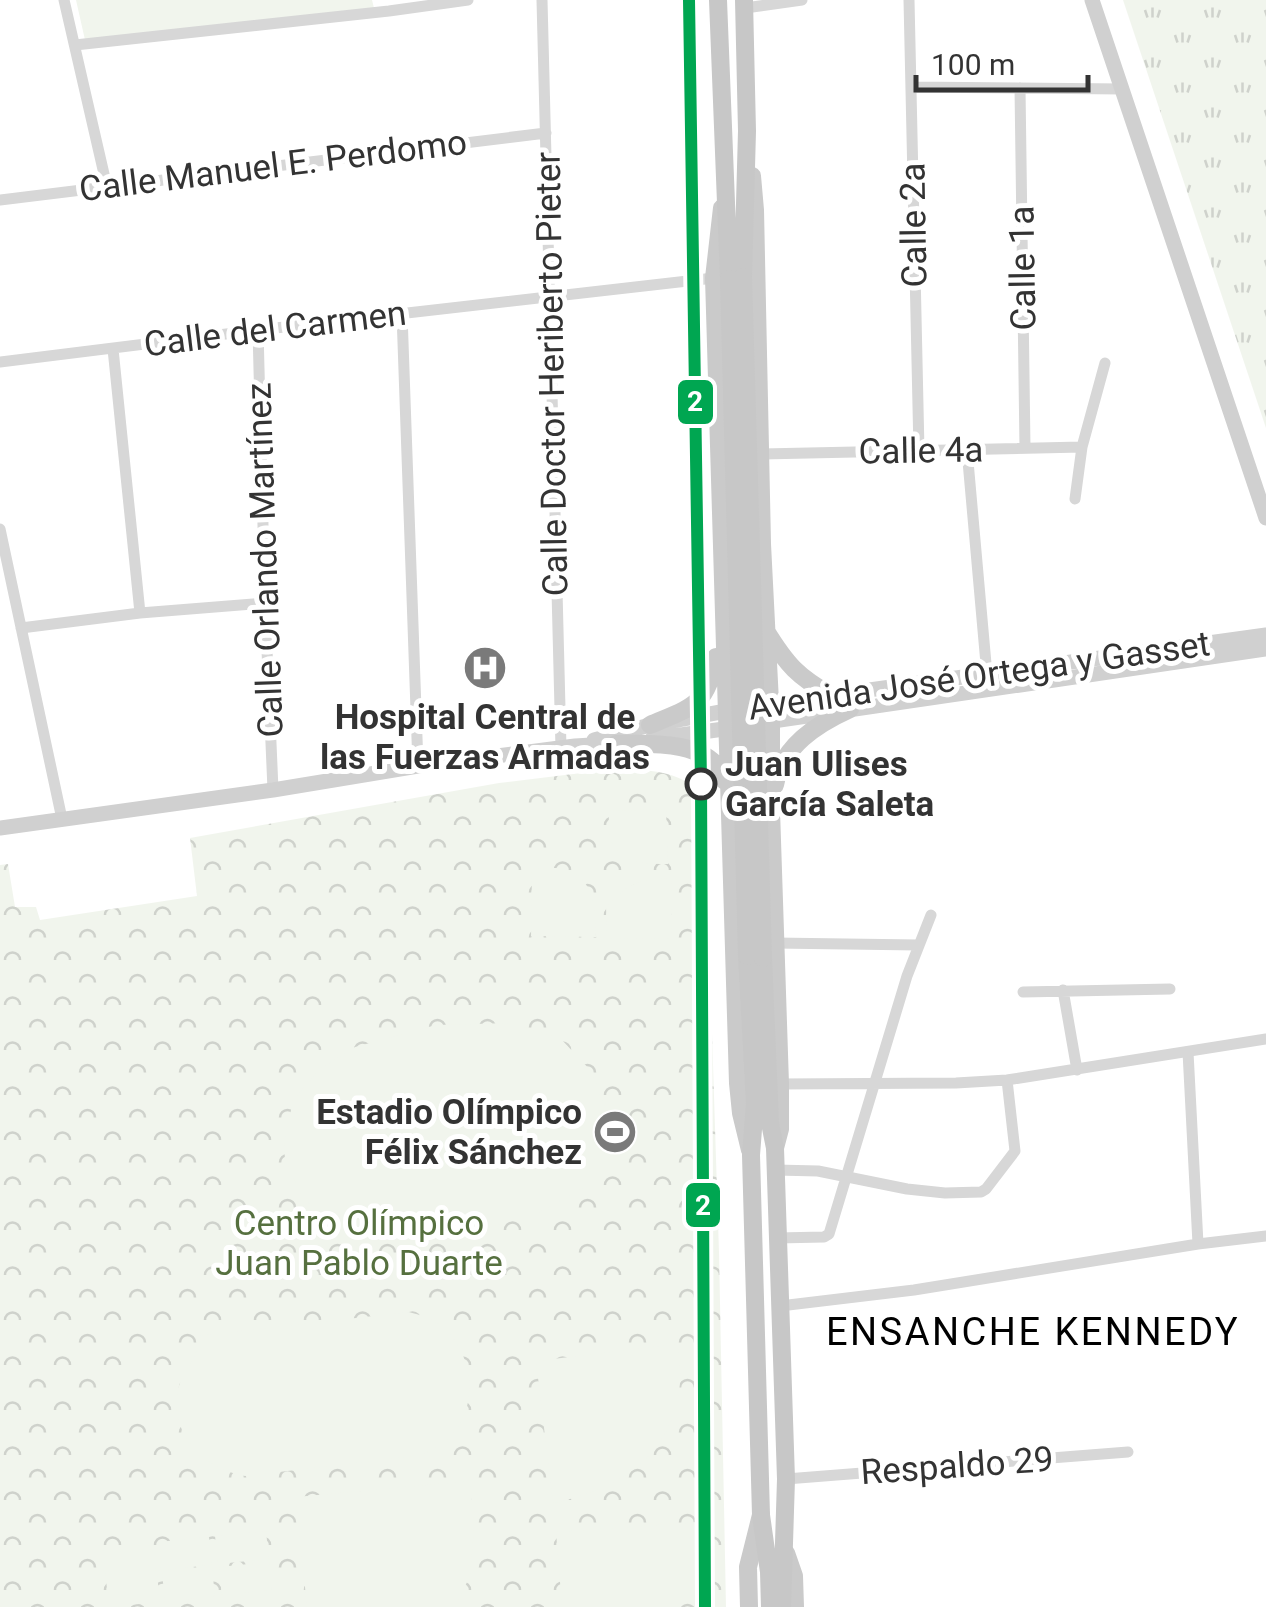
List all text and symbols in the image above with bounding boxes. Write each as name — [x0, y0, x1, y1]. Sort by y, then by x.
scale bar — [916, 30, 1088, 92]
text: 100 m — [931, 47, 1015, 82]
street label: Calle Manuel E. Perdomo — [77, 122, 469, 210]
street label: Calle Doctor Heriberto Pieter — [528, 151, 576, 597]
street label: Calle 2a — [892, 162, 936, 288]
street label: Calle 1a — [1001, 205, 1045, 331]
street label: Calle del Carmen — [142, 293, 408, 365]
line badge: 2 — [676, 378, 715, 426]
street label: Calle Orlando Martínez — [238, 382, 292, 738]
text: 2 — [687, 385, 703, 418]
street label: Calle 4a — [858, 429, 984, 473]
street label: Avenida José Ortega y Gasset — [746, 623, 1212, 729]
hospital icon: Hospital Central de las Fuerzas Armadas — [462, 645, 508, 691]
place label: Hospital Central de las Fuerzas Armadas — [320, 697, 650, 778]
place label: Juan Ulises García Saleta — [725, 744, 934, 825]
marker: Juan Ulises García Saleta — [686, 769, 716, 799]
place label: Estadio Olímpico Félix Sánchez — [316, 1092, 582, 1173]
sports icon: Estadio Olímpico Félix Sánchez — [592, 1109, 638, 1155]
line badge: 2 — [684, 1181, 722, 1229]
text: 2 — [695, 1189, 711, 1222]
park label: Centro Olímpico Juan Pablo Duarte — [215, 1203, 503, 1284]
district label: ENSANCHE KENNEDY — [826, 1310, 1240, 1354]
street label: Respaldo 29 — [859, 1439, 1055, 1493]

